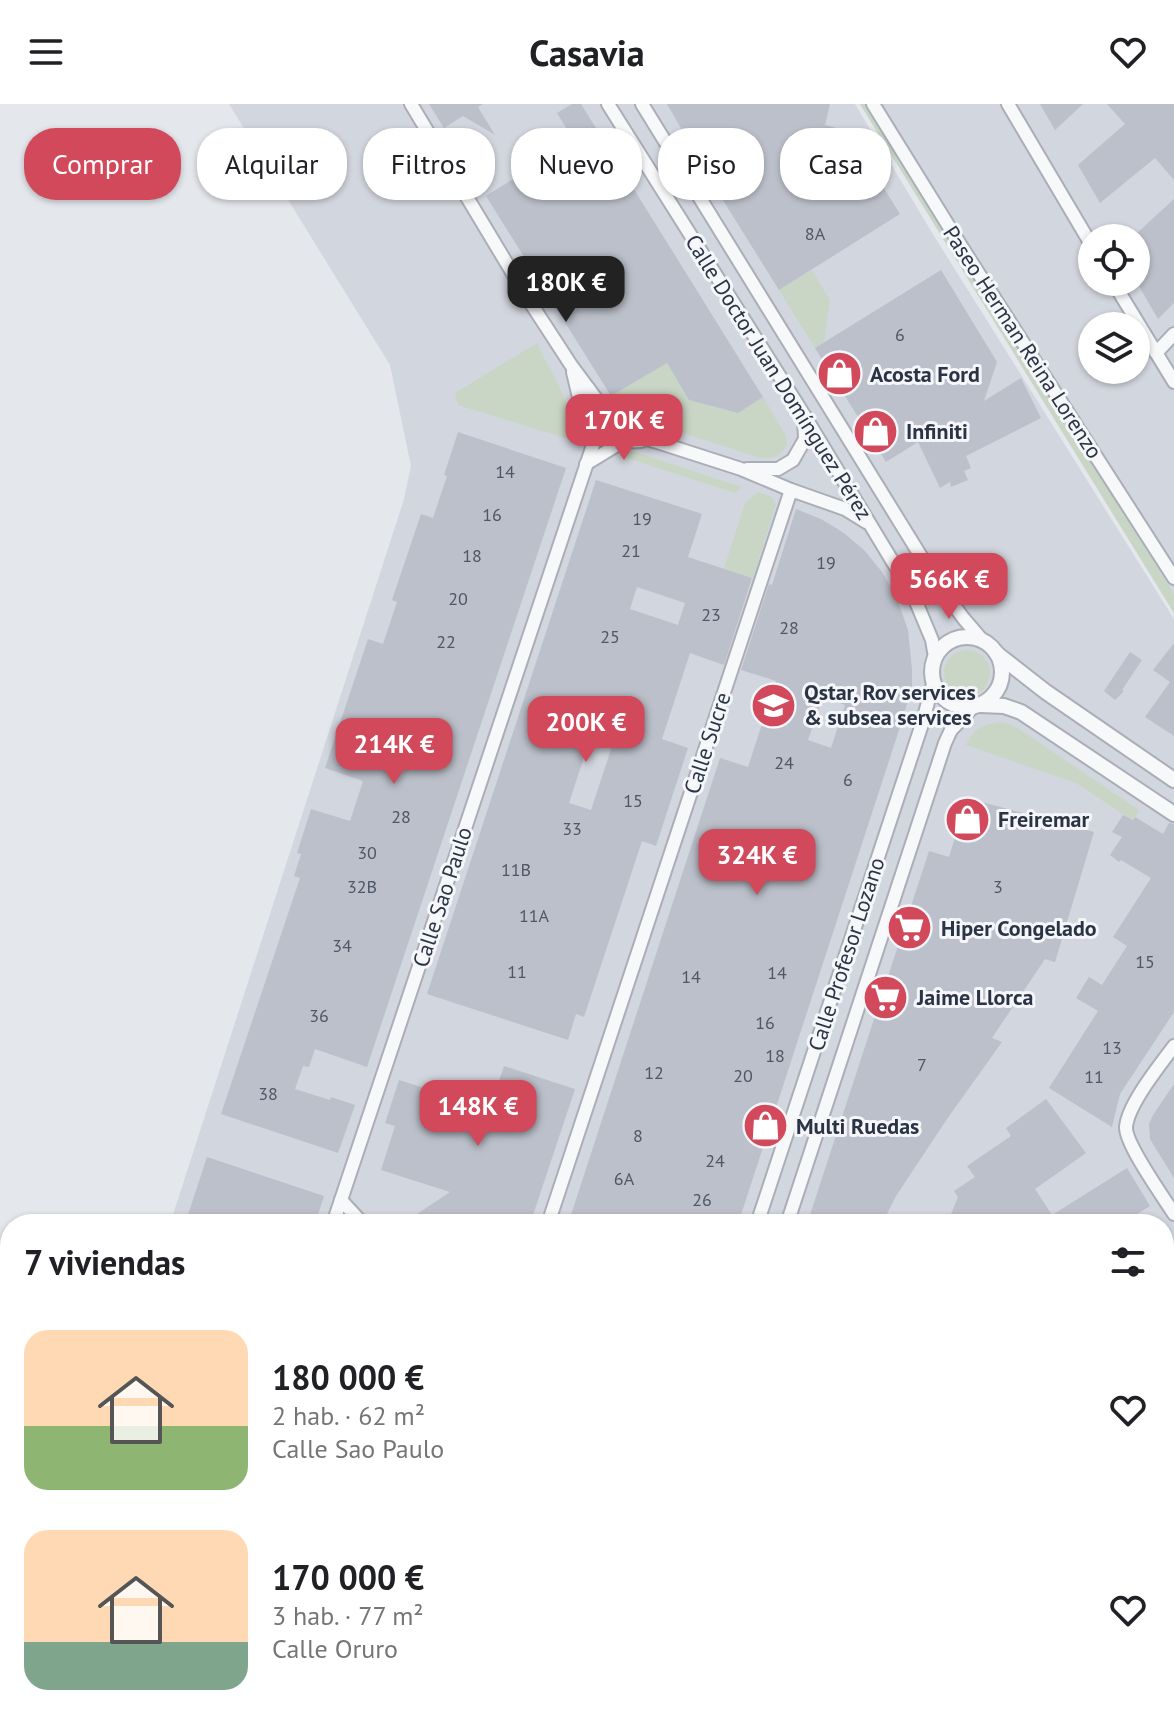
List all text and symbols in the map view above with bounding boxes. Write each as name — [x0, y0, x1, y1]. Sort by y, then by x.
text: Casavia — [529, 29, 645, 76]
icon: menu — [24, 30, 68, 74]
icon: heart — [1106, 30, 1150, 74]
chip: Comprar — [24, 128, 181, 200]
chip: Alquilar — [197, 128, 347, 200]
chip: Filtros — [363, 128, 495, 200]
chip: Nuevo — [511, 128, 642, 200]
chip: Piso — [658, 128, 764, 200]
chip: Casa — [780, 128, 891, 200]
street label: Paseo Herman Reina Lorenzo — [937, 220, 1109, 464]
house number: 8A — [805, 222, 826, 245]
map controls — [1078, 224, 1150, 384]
button: locate — [1078, 224, 1150, 296]
street label: Calle Doctor Juan Domínguez Pérez — [679, 229, 879, 525]
pin: 180K € — [501, 256, 631, 324]
text: 180K € — [526, 265, 606, 298]
button: layers — [1078, 312, 1150, 384]
house number: 6 — [895, 323, 905, 346]
shop icon: Acosta Ford — [815, 350, 863, 398]
place label: Acosta Ford — [870, 360, 980, 388]
pin: 170K € — [559, 394, 689, 462]
text: 170K € — [584, 403, 664, 436]
shop icon: Infiniti — [851, 407, 899, 455]
place label: Infiniti — [906, 417, 968, 445]
house number: 14 — [495, 460, 515, 483]
house number: 16 — [482, 503, 502, 526]
house number: 19 — [632, 507, 652, 530]
house number: 21 — [621, 539, 641, 562]
house number: 18 — [462, 544, 482, 567]
house number: 19 — [816, 551, 836, 574]
pin: 566K € — [884, 553, 1014, 621]
text: 566K € — [909, 562, 989, 595]
house number: 20 — [448, 587, 468, 610]
house number: 23 — [701, 603, 721, 626]
house number: 28 — [779, 616, 799, 639]
house number: 25 — [600, 625, 620, 648]
house number: 22 — [436, 630, 456, 653]
place label: Qstar, Rov services & subsea services — [804, 678, 976, 731]
school or university icon: Qstar, Rov services & subsea services — [749, 681, 797, 729]
street label: Calle Sucre — [677, 689, 737, 797]
pin: 200K € — [521, 696, 651, 764]
text: 200K € — [546, 705, 626, 738]
pin: 214K € — [329, 718, 459, 786]
text: 214K € — [354, 727, 434, 760]
house number: 24 — [774, 751, 794, 774]
house number: 6 — [843, 768, 853, 791]
house number: 15 — [623, 789, 643, 812]
shop icon: Freiremar — [943, 795, 991, 843]
house number: 28 — [391, 805, 411, 828]
place label: Freiremar — [998, 805, 1090, 833]
house number: 33 — [562, 817, 582, 840]
street label: Calle Sao Paulo — [406, 823, 478, 971]
pin: 324K € — [692, 829, 822, 897]
text: 324K € — [717, 838, 797, 871]
house number: 30 — [357, 841, 377, 864]
street label: Calle Profesor Lozano — [801, 854, 891, 1054]
house number: 11B — [501, 858, 531, 881]
house number: 32B — [347, 875, 377, 898]
house number: 3 — [993, 875, 1003, 898]
house number: 11A — [519, 904, 550, 927]
supermarket icon: Hiper Congelado — [886, 904, 934, 952]
place label: Hiper Congelado — [941, 914, 1097, 942]
house number: 34 — [332, 934, 352, 957]
house number: 15 — [1135, 950, 1155, 973]
house number: 11 — [507, 960, 527, 983]
house number: 14 — [767, 961, 787, 984]
house number: 14 — [681, 965, 701, 988]
supermarket icon: Jaime Llorca — [862, 973, 910, 1021]
place label: Jaime Llorca — [916, 983, 1033, 1011]
house number: 36 — [309, 1004, 329, 1027]
house number: 16 — [755, 1011, 775, 1034]
house number: 13 — [1102, 1036, 1122, 1059]
house number: 18 — [765, 1044, 785, 1067]
house number: 7 — [917, 1053, 927, 1076]
house number: 12 — [644, 1061, 664, 1084]
house number: 20 — [733, 1064, 753, 1087]
house number: 11 — [1084, 1065, 1104, 1088]
pin: 148K € — [413, 1080, 543, 1148]
house number: 38 — [258, 1082, 278, 1105]
text: 148K € — [438, 1089, 518, 1122]
shop icon: Multi Ruedas — [741, 1102, 789, 1150]
place label: Multi Ruedas — [796, 1112, 919, 1140]
house number: 8 — [633, 1124, 643, 1147]
house number: 24 — [705, 1149, 725, 1172]
house number: 6A — [614, 1167, 635, 1190]
house number: 26 — [692, 1188, 712, 1211]
text: 7 viviendas — [24, 1240, 185, 1284]
icon: filters — [1106, 1240, 1150, 1284]
text: 180 000 € — [272, 1355, 424, 1399]
icon: home — [88, 1362, 184, 1458]
icon: heart — [1106, 1388, 1150, 1432]
text: 2 hab. · 62 m² — [272, 1399, 425, 1432]
text: Calle Sao Paulo — [272, 1432, 444, 1465]
text: 170 000 € — [272, 1555, 424, 1599]
icon: home — [88, 1562, 184, 1658]
icon: heart — [1106, 1588, 1150, 1632]
text: 3 hab. · 77 m² — [272, 1599, 424, 1632]
text: Calle Oruro — [272, 1632, 398, 1665]

